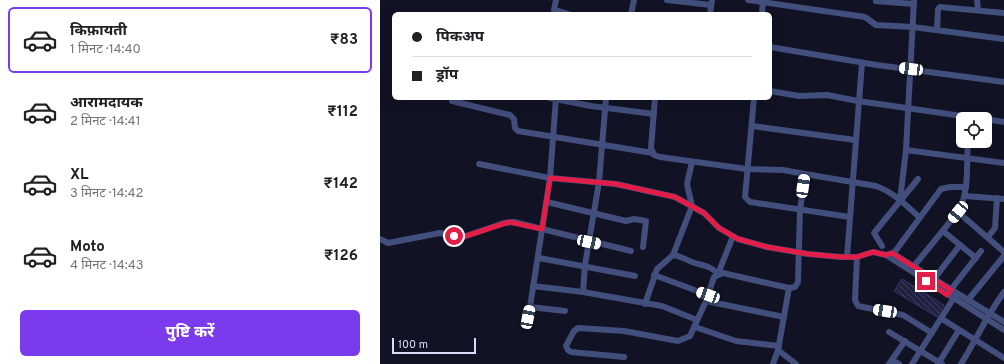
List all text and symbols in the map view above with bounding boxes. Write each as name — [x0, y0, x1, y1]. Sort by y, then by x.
icon: car — [22, 22, 58, 58]
text: किफ़ायती — [70, 22, 127, 41]
text: पिकअप — [436, 28, 484, 47]
text: ₹83 — [330, 31, 358, 50]
text: 1 मिनट · 14:40 — [70, 42, 141, 58]
car — [898, 62, 924, 76]
text: ड्रॉप — [436, 66, 458, 85]
icon: car — [22, 94, 58, 130]
text: आरामदायक — [70, 94, 143, 113]
text: ₹112 — [327, 103, 358, 122]
map controls — [956, 112, 992, 148]
button: locate — [956, 112, 992, 148]
text: 2 मिनट · 14:41 — [70, 114, 141, 130]
icon: car — [22, 166, 58, 202]
text: XL — [70, 166, 88, 185]
car — [795, 173, 811, 199]
text: ₹142 — [323, 175, 358, 194]
text: 3 मिनट · 14:42 — [70, 186, 144, 202]
car — [946, 199, 970, 225]
route start — [445, 227, 463, 245]
car — [576, 234, 602, 250]
icon: car — [22, 238, 58, 274]
text: Moto — [70, 238, 105, 257]
text: ₹126 — [324, 247, 358, 266]
text: 4 मिनट · 14:43 — [70, 258, 144, 274]
route end — [917, 272, 935, 290]
car — [695, 285, 721, 305]
car — [872, 303, 898, 319]
car — [520, 304, 536, 330]
button: पुष्टि करें — [20, 310, 360, 356]
scale bar — [392, 336, 476, 355]
text: 100 m — [398, 338, 428, 352]

